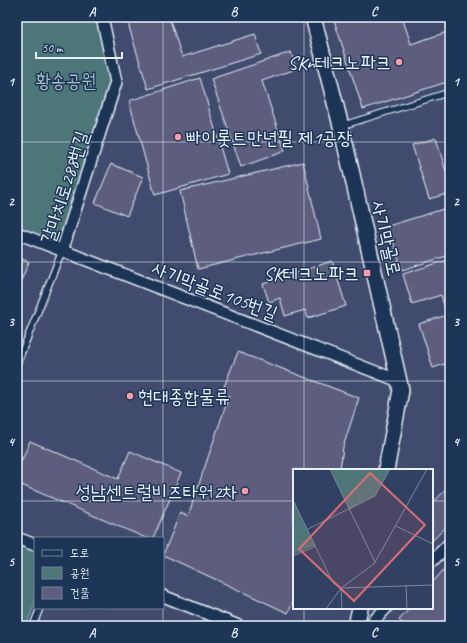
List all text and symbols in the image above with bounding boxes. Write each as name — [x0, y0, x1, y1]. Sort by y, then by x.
text: A — [89, 4, 97, 20]
text: B — [231, 4, 239, 20]
text: C — [371, 4, 379, 20]
scale bar — [36, 34, 122, 60]
text: 50 m — [42, 40, 64, 56]
place label: SKn테크노파크 — [288, 51, 391, 75]
marker: SKn테크노파크 — [394, 57, 404, 67]
park label: 황송공원 — [35, 69, 97, 93]
text: 1 — [8, 74, 16, 90]
text: 1 — [453, 74, 461, 90]
place label: 빠이롯트만년필 제1공장 — [186, 126, 352, 150]
street label: 갈마치로288번길 — [35, 128, 95, 247]
marker: 빠이롯트만년필 제1공장 — [173, 132, 183, 142]
text: 2 — [8, 194, 15, 210]
text: 2 — [453, 194, 460, 210]
street label: 사기막골로 — [366, 198, 406, 278]
street label: 사기막골로105번길 — [148, 256, 281, 326]
place label: SK테크노파크 — [264, 262, 359, 286]
marker: SK테크노파크 — [362, 268, 372, 278]
text: 3 — [8, 314, 15, 330]
text: 3 — [453, 314, 460, 330]
place label: 현대종합물류 — [138, 385, 230, 409]
marker: 현대종합물류 — [125, 391, 135, 401]
text: 4 — [8, 434, 16, 450]
text: 4 — [453, 434, 461, 450]
inset map — [293, 469, 433, 609]
place label: 성남센트럴비즈타워2차 — [76, 480, 237, 504]
marker: 성남센트럴비즈타워2차 — [240, 486, 250, 496]
legend — [34, 537, 164, 609]
text: 도로 — [70, 545, 89, 561]
text: 5 — [8, 554, 15, 570]
text: 5 — [453, 554, 460, 570]
text: 공원 — [70, 565, 89, 581]
text: 건물 — [70, 585, 90, 601]
text: A — [89, 625, 97, 641]
text: B — [231, 625, 239, 641]
text: C — [371, 625, 379, 641]

